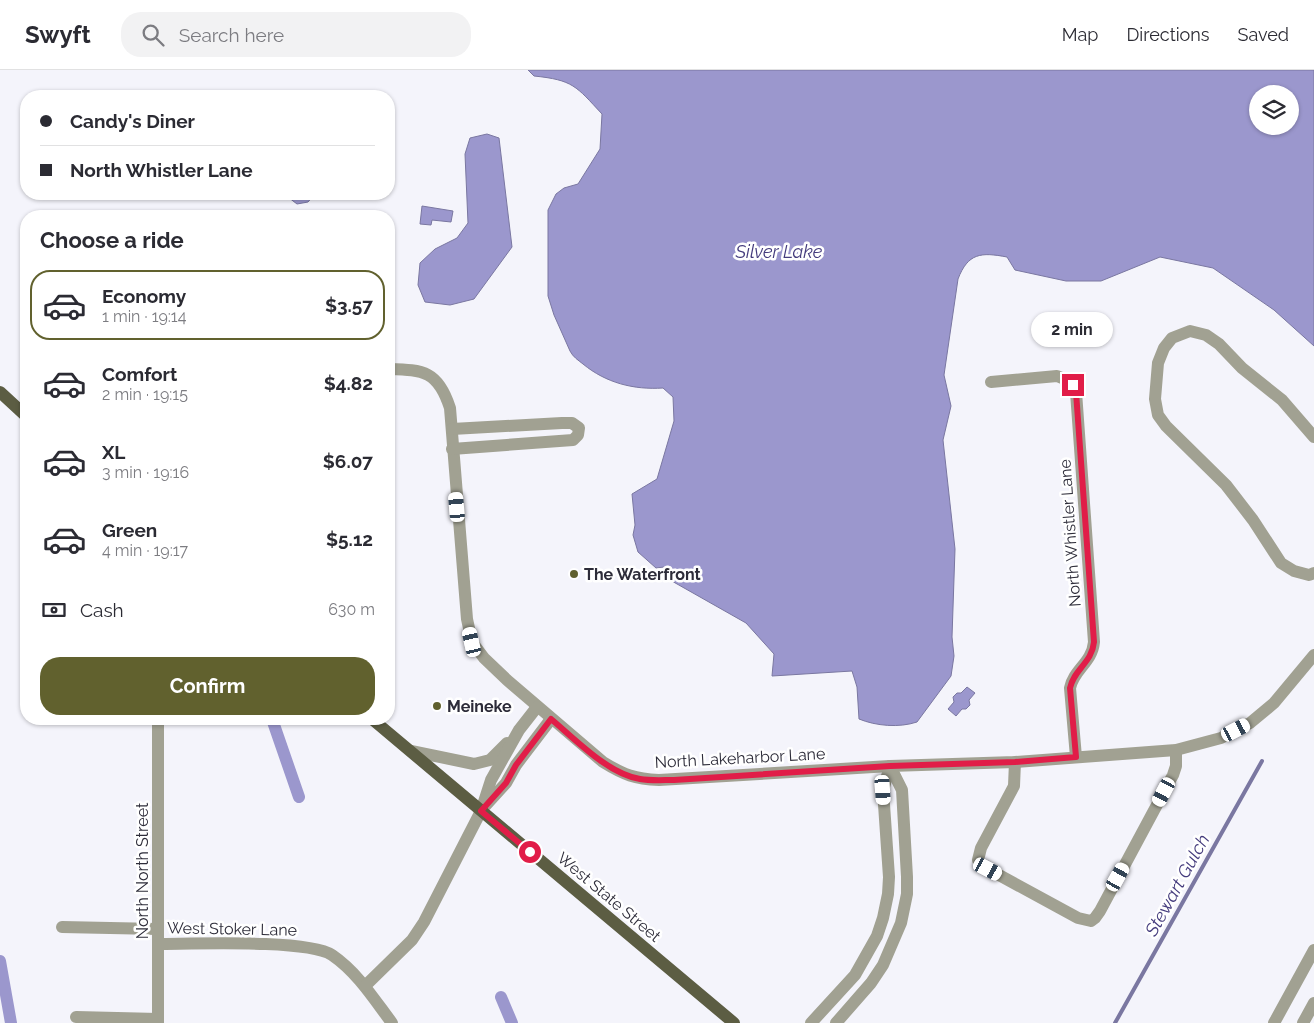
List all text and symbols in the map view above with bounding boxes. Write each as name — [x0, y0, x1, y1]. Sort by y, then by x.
search box — [121, 12, 471, 57]
text: Swyft — [25, 20, 91, 49]
icon: search — [139, 21, 167, 49]
text: Search here — [179, 24, 284, 46]
text: Map — [1062, 24, 1098, 45]
text: Directions — [1126, 24, 1210, 45]
text: Saved — [1238, 24, 1289, 45]
map controls — [1249, 85, 1299, 135]
button: layers — [1249, 85, 1299, 135]
text: Candy's Diner — [70, 110, 195, 132]
text: North Whistler Lane — [70, 159, 253, 181]
text: Choose a ride — [40, 227, 184, 253]
water label: Silver Lake — [735, 241, 823, 262]
icon: car — [42, 283, 87, 328]
text: Economy — [102, 285, 186, 307]
text: $3.57 — [325, 294, 373, 316]
text: 1 min · 19:14 — [102, 307, 186, 326]
callout: 2 min — [1032, 312, 1114, 348]
text: 2 min — [1051, 320, 1093, 339]
icon: car — [42, 361, 87, 406]
text: Comfort — [102, 363, 177, 385]
text: $4.82 — [324, 372, 373, 394]
route end — [1062, 374, 1084, 396]
text: 2 min · 19:15 — [102, 385, 188, 404]
icon: car — [42, 439, 87, 484]
text: XL — [102, 441, 125, 463]
text: $6.07 — [323, 450, 373, 472]
street label: North Whistler Lane — [1055, 458, 1085, 608]
text: 3 min · 19:16 — [102, 463, 189, 482]
car — [448, 491, 465, 523]
icon: car — [42, 517, 87, 562]
text: Green — [102, 519, 157, 541]
text: $5.12 — [326, 528, 373, 550]
text: 4 min · 19:17 — [102, 541, 188, 560]
place label: The Waterfront — [584, 565, 701, 584]
marker: The Waterfront — [568, 568, 580, 580]
icon: cash — [40, 596, 68, 624]
text: Cash — [80, 599, 124, 621]
text: 630 m — [328, 600, 375, 619]
car — [461, 626, 482, 658]
button: Confirm — [40, 657, 375, 715]
place label: Meineke — [447, 697, 512, 716]
marker: Meineke — [431, 700, 443, 712]
car — [1219, 717, 1252, 743]
street label: North Lakeharbor Lane — [654, 744, 826, 772]
car — [874, 775, 891, 805]
car — [1150, 775, 1177, 809]
street label: North North Street — [133, 802, 152, 939]
water label: Stewart Gulch — [1140, 831, 1214, 940]
route start — [519, 841, 541, 863]
street label: West State Street — [554, 848, 665, 946]
car — [971, 855, 1004, 883]
car — [1104, 860, 1131, 894]
street label: West Stoker Lane — [167, 918, 297, 940]

